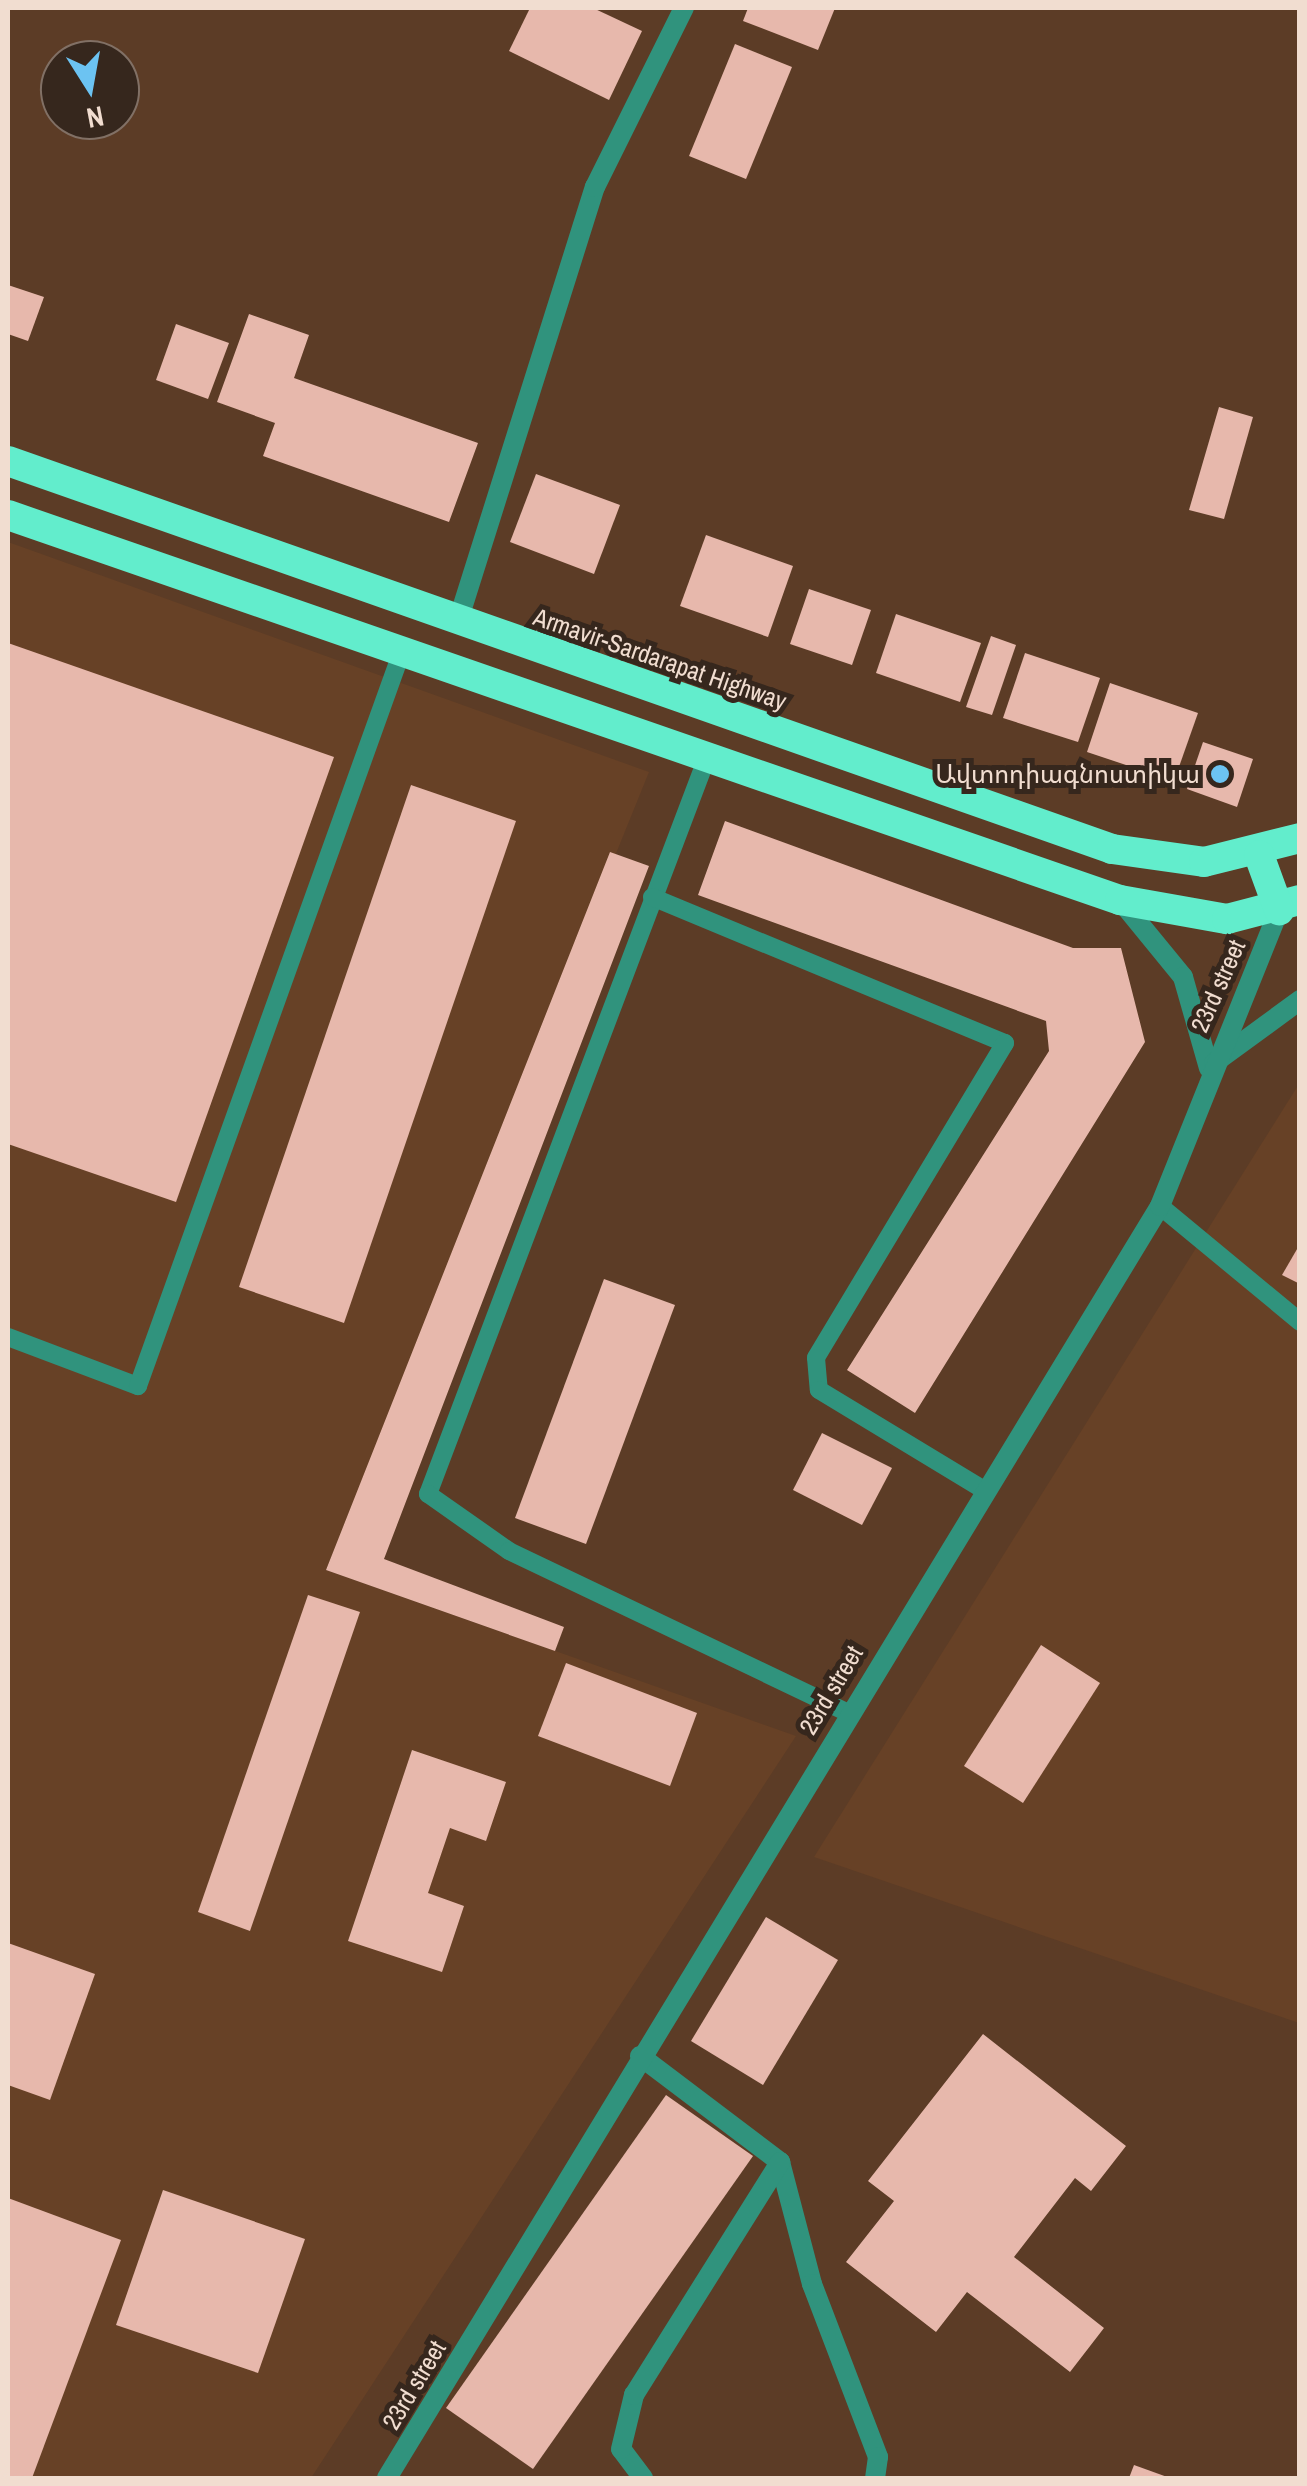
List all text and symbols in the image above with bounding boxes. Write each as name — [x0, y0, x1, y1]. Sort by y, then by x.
north arrow — [40, 40, 140, 140]
text: N — [84, 97, 107, 138]
street label: Armavir-Sardarapat Highway — [530, 602, 790, 716]
place label: Ավտոդիագնոստիկա — [935, 759, 1200, 789]
marker: Ավտոդիագնոստիկա — [1209, 763, 1231, 785]
street label: 23rd street — [1184, 935, 1252, 1037]
street label: 23rd street — [793, 1640, 869, 1740]
street label: 23rd street — [376, 2335, 452, 2435]

